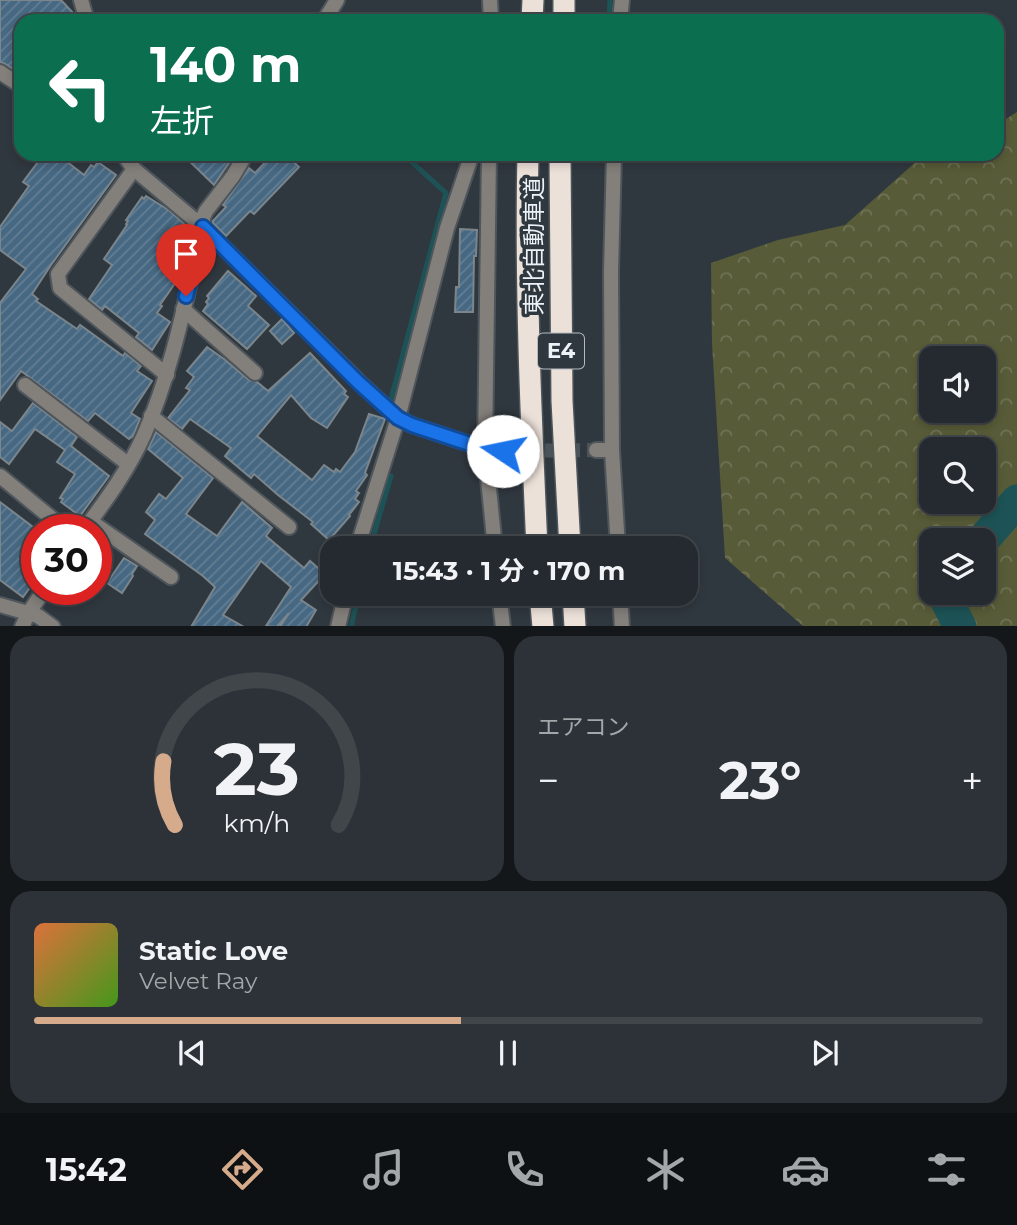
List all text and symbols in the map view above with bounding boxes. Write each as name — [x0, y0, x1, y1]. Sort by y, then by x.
text: 140 m — [150, 35, 302, 94]
icon: left — [35, 42, 126, 133]
text: 左折 — [150, 101, 214, 140]
street label: 東北自動車道 — [520, 177, 548, 315]
pin — [156, 224, 216, 296]
icon: arrive — [167, 235, 205, 273]
road number: E4 — [538, 334, 584, 368]
map controls — [919, 346, 996, 605]
button: sound — [919, 346, 996, 423]
position arrow — [466, 414, 540, 488]
button: search — [919, 437, 996, 514]
speed limit sign: 30 — [21, 514, 112, 605]
button: layers — [919, 528, 996, 605]
text: 15:43 · 1 分 · 170 m — [393, 555, 625, 587]
text: エアコン — [538, 713, 630, 741]
text: 23 — [214, 725, 300, 813]
text: 23° — [719, 749, 801, 812]
text: − — [538, 757, 559, 804]
text: + — [961, 757, 983, 804]
text: km/h — [223, 807, 290, 837]
text: Static Love — [139, 935, 288, 967]
text: Velvet Ray — [139, 967, 257, 995]
icon: previous — [173, 1034, 211, 1072]
icon: pause — [489, 1034, 527, 1072]
icon: next — [806, 1034, 844, 1072]
icon: directions — [218, 1145, 267, 1194]
icon: music — [359, 1145, 408, 1194]
icon: phone — [500, 1145, 549, 1194]
icon: climate — [641, 1145, 690, 1194]
icon: car — [781, 1145, 830, 1194]
icon: filters — [922, 1145, 971, 1194]
text: 15:42 — [46, 1150, 127, 1189]

